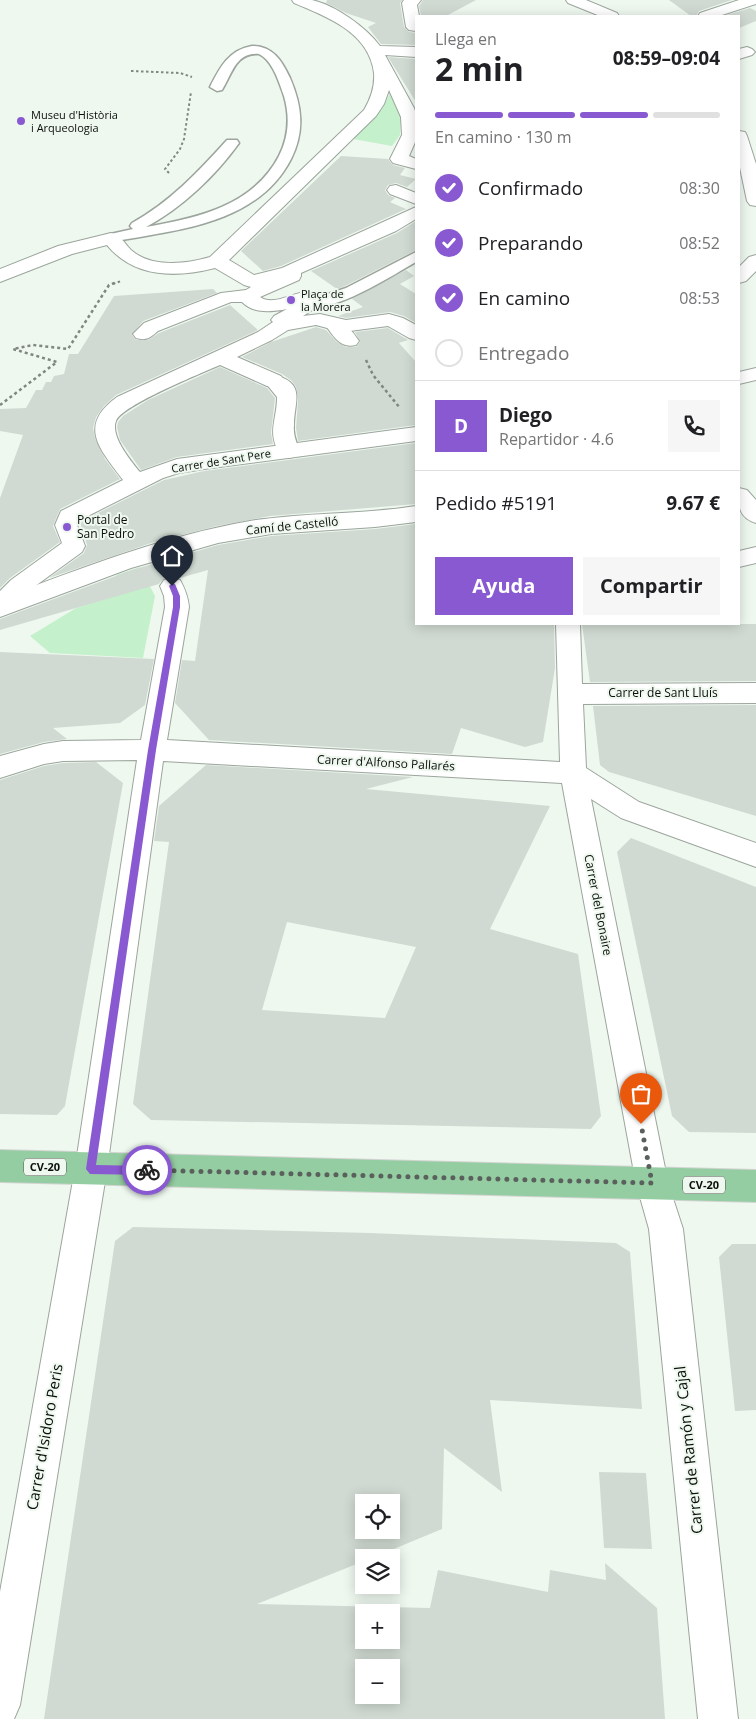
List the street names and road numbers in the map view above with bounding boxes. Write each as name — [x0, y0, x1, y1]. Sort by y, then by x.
street label: Carrer de Sant Pere — [170, 445, 272, 476]
street label: Camí de Castelló — [245, 512, 339, 539]
street label: Carrer de Sant Lluís — [608, 684, 718, 701]
street label: Carrer d'Alfonso Pallarés — [317, 750, 456, 775]
street label: Carrer del Bonaire — [580, 853, 617, 957]
road number: CV-20 — [24, 1158, 66, 1176]
road number: CV-20 — [683, 1176, 725, 1194]
street label: Carrer d'Isidoro Peris — [21, 1362, 67, 1511]
street label: Carrer de Ramón y Cajal — [669, 1365, 707, 1535]

